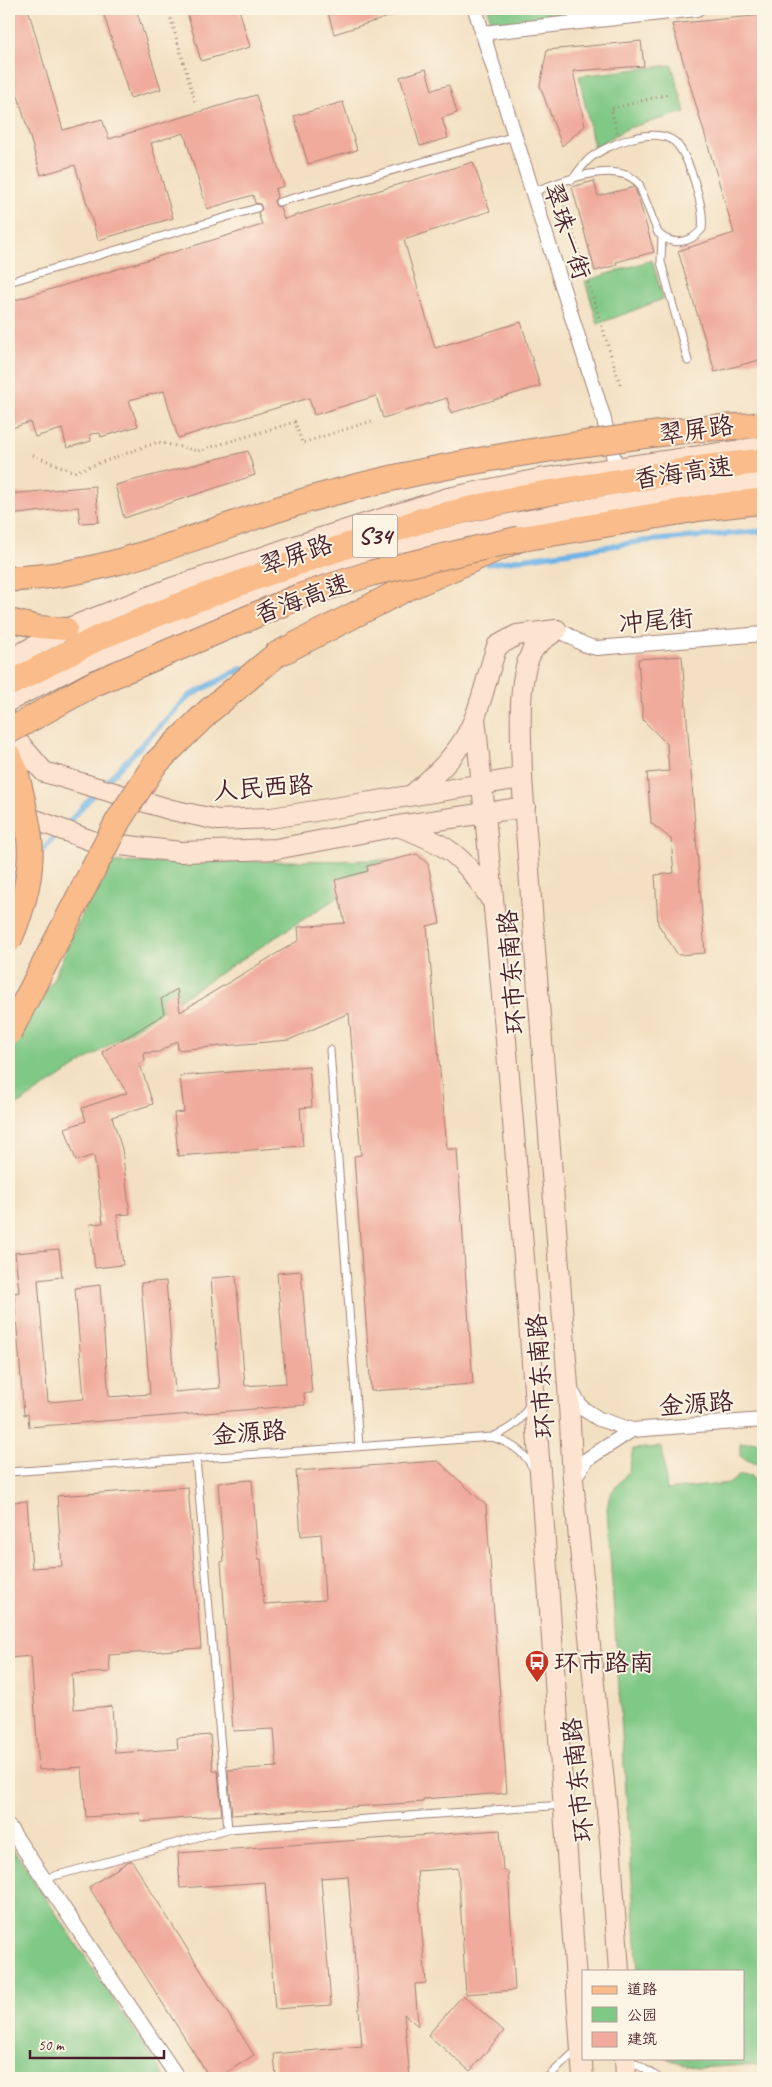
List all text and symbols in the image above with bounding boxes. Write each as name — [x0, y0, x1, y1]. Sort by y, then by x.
street label: 翠珠一街 — [536, 179, 598, 284]
street label: 翠屏路 — [657, 409, 736, 451]
street label: 香海高速 — [631, 450, 735, 496]
road number: S34 — [352, 514, 398, 558]
street label: 翠屏路 — [256, 528, 337, 582]
street label: 香海高速 — [250, 567, 355, 631]
street label: 冲尾街 — [617, 602, 695, 640]
street label: 人民西路 — [212, 769, 314, 807]
street label: 环市东南路 — [492, 908, 532, 1035]
street label: 环市东南路 — [521, 1312, 561, 1439]
street label: 金源路 — [658, 1385, 735, 1423]
street label: 金源路 — [211, 1414, 288, 1452]
place label: 环市路南 — [554, 1647, 654, 1679]
bus stop icon: 环市路南 — [524, 1649, 550, 1683]
street label: 环市东南路 — [556, 1716, 600, 1844]
legend — [582, 1970, 744, 2060]
text: 道路 — [627, 1980, 657, 1999]
text: 公园 — [627, 2006, 657, 2025]
scale bar — [30, 2027, 164, 2059]
text: 建筑 — [627, 2030, 657, 2049]
text: 50 m — [38, 2036, 65, 2055]

